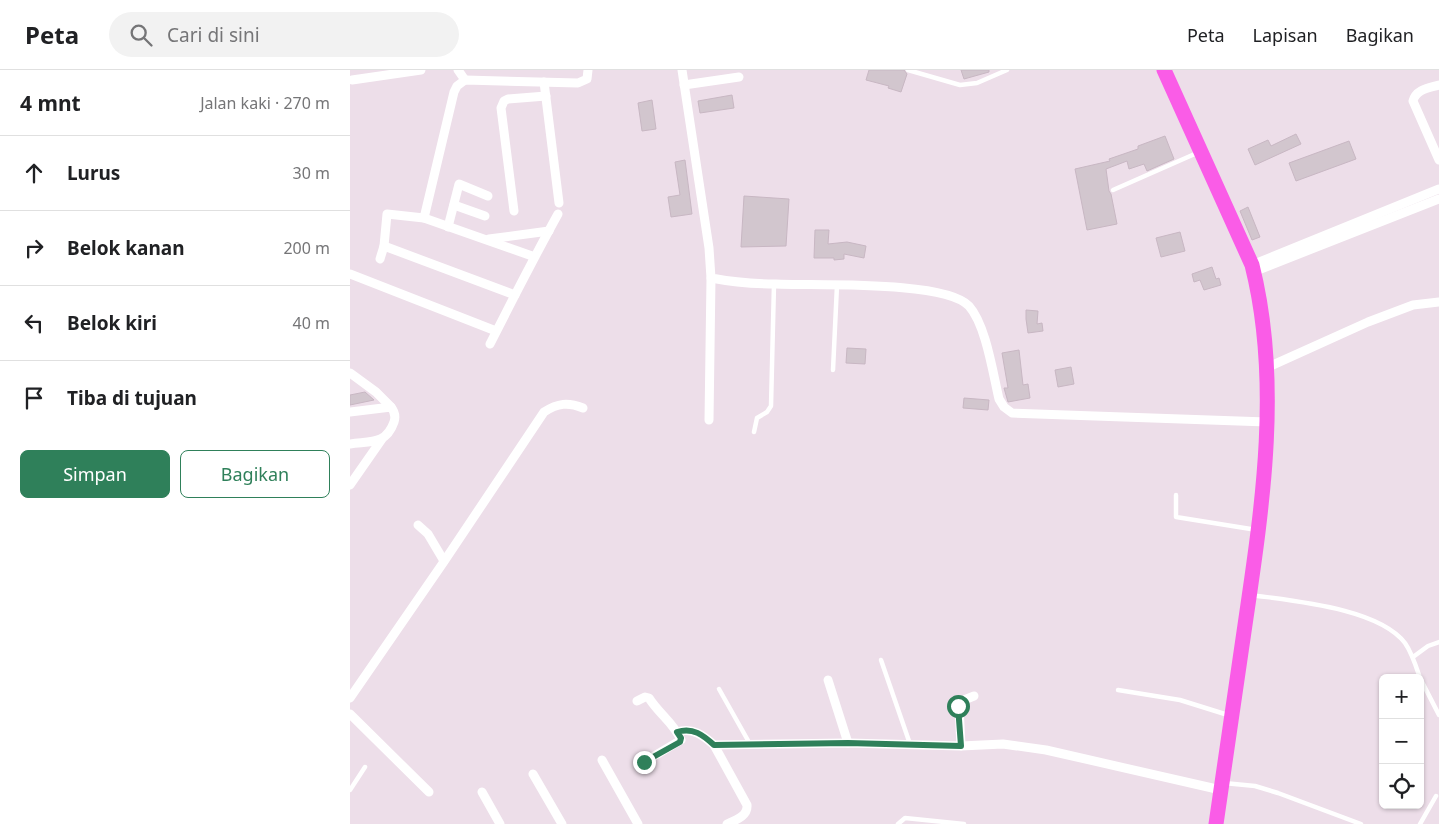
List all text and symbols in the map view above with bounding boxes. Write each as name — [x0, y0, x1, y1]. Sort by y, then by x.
search box — [109, 12, 459, 57]
text: Peta — [25, 18, 79, 51]
icon: search — [127, 21, 155, 49]
text: Cari di sini — [167, 22, 260, 48]
text: Peta — [1187, 23, 1225, 47]
text: Lapisan — [1253, 23, 1318, 47]
text: Bagikan — [1346, 23, 1414, 47]
text: 4 mnt — [20, 89, 81, 117]
text: Jalan kaki · 270 m — [200, 92, 330, 114]
icon: ahead — [20, 159, 48, 187]
text: Lurus — [67, 160, 120, 186]
text: 30 m — [293, 162, 330, 184]
icon: right — [20, 234, 48, 262]
text: Belok kanan — [67, 235, 184, 261]
text: 200 m — [283, 237, 330, 259]
icon: left — [20, 309, 48, 337]
text: Belok kiri — [67, 310, 157, 336]
text: 40 m — [293, 312, 330, 334]
icon: arrive — [20, 384, 48, 412]
text: Tiba di tujuan — [67, 385, 197, 411]
button: Simpan — [20, 450, 170, 498]
button: Bagikan — [180, 450, 330, 498]
map controls — [1379, 674, 1424, 809]
button: + — [1379, 674, 1424, 719]
route start — [947, 695, 970, 718]
button: − — [1379, 719, 1424, 764]
route end — [633, 751, 656, 774]
button: locate — [1379, 764, 1424, 809]

